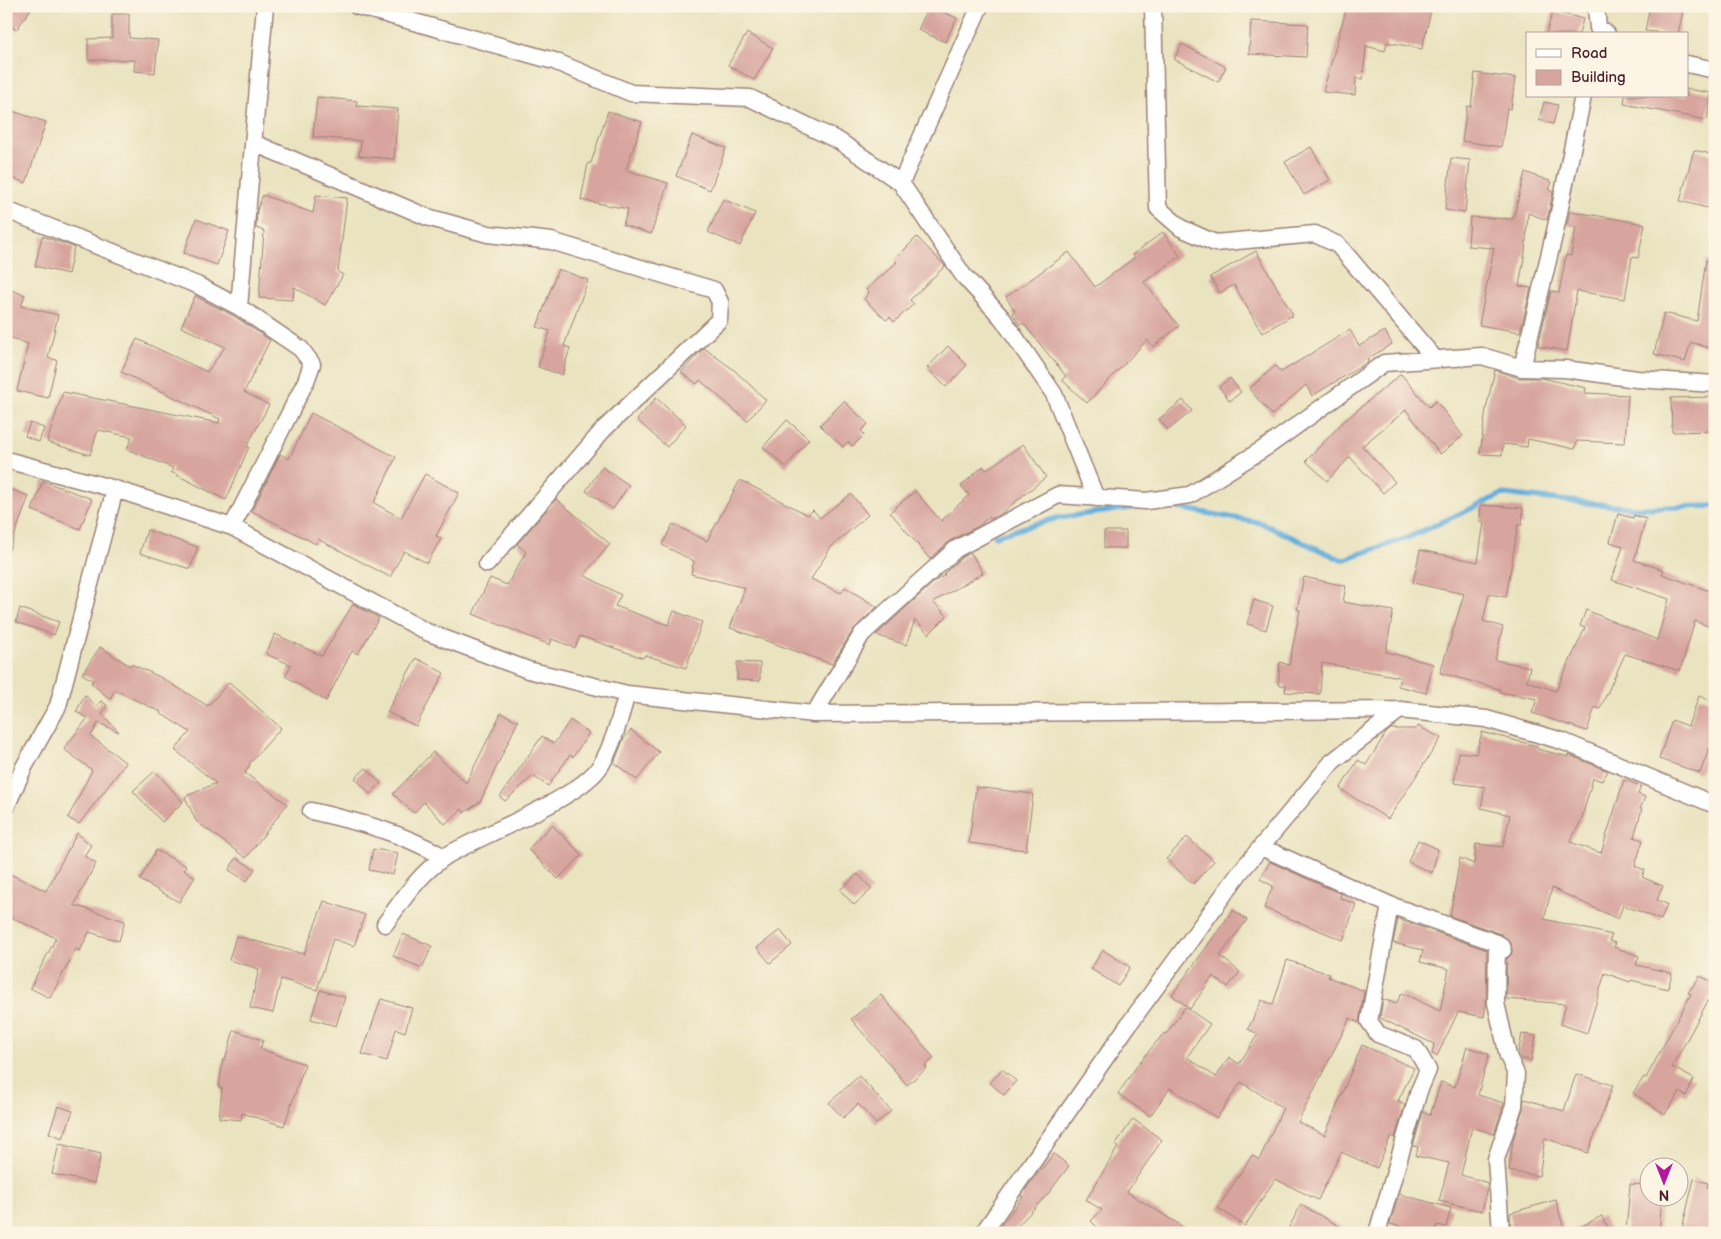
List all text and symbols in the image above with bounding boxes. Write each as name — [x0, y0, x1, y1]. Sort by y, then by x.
legend — [1526, 32, 1688, 98]
text: Road — [1571, 44, 1607, 63]
text: Building — [1571, 68, 1626, 87]
north arrow — [1638, 1156, 1688, 1206]
text: N — [1659, 1186, 1669, 1203]

